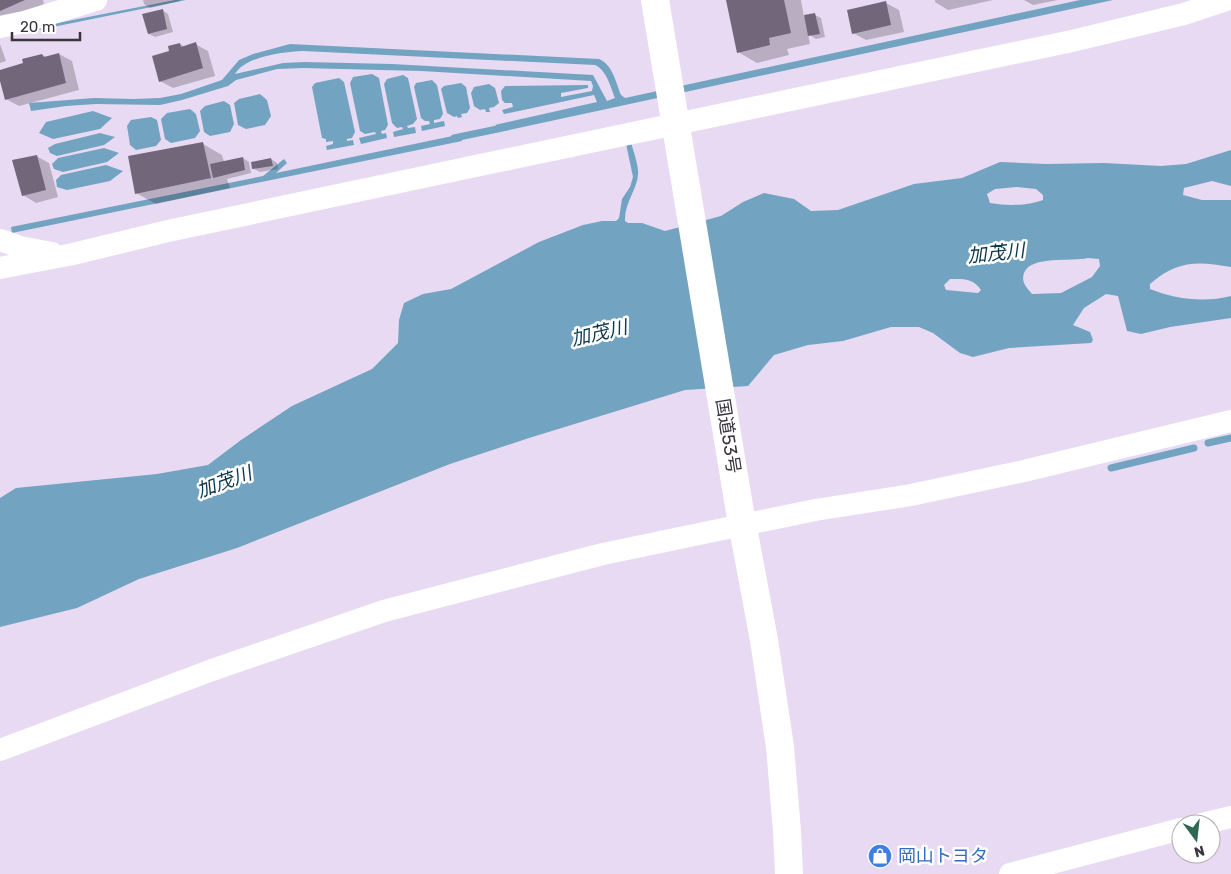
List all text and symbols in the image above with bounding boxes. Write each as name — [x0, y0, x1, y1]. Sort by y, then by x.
scale bar — [12, 10, 80, 42]
text: 20 m — [20, 18, 55, 36]
water label: 加茂川 — [966, 238, 1028, 267]
water label: 加茂川 — [569, 315, 631, 351]
street label: 国道53号 — [711, 397, 745, 475]
water label: 加茂川 — [193, 461, 257, 503]
north arrow — [1171, 814, 1221, 864]
text: N — [1192, 842, 1206, 861]
shop icon: 岡山トヨタ — [867, 843, 893, 869]
place label: 岡山トヨタ — [898, 845, 988, 867]

